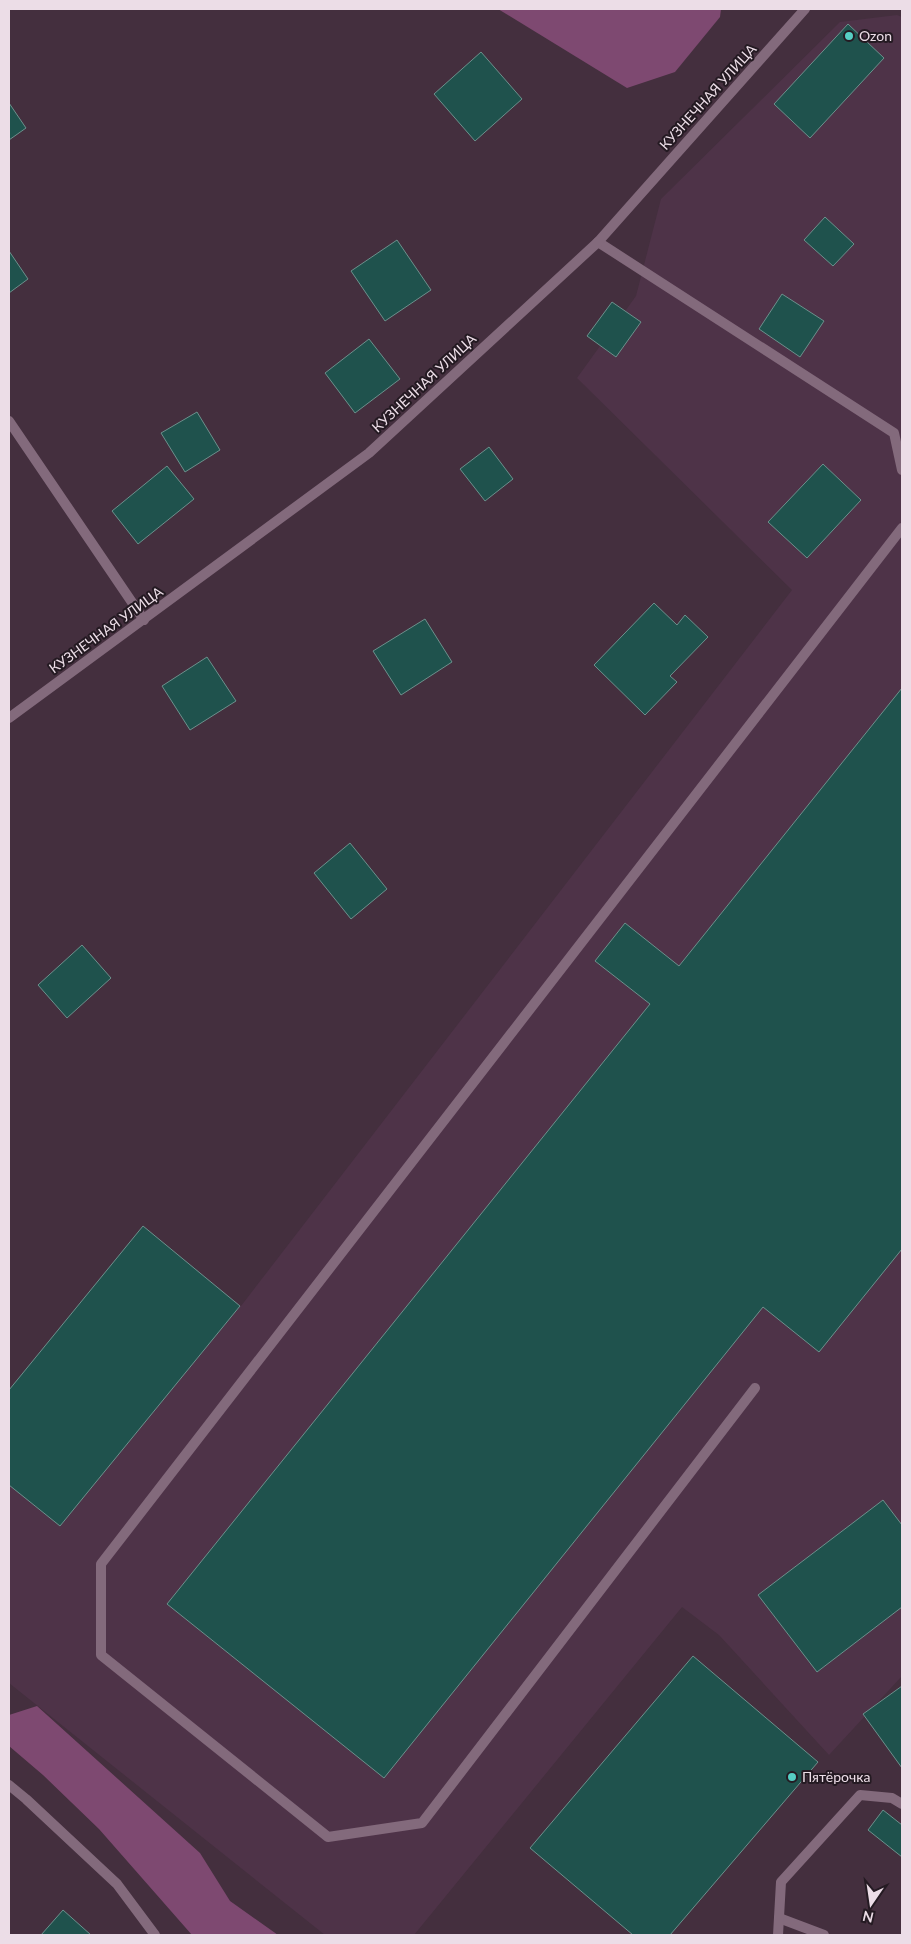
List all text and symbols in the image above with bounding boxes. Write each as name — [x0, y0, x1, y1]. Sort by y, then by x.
place label: Ozon — [859, 27, 892, 44]
marker: Ozon — [843, 30, 855, 42]
street label: КУЗНЕЧНАЯ УЛИЦА — [656, 40, 760, 153]
street label: КУЗНЕЧНАЯ УЛИЦА — [368, 330, 480, 435]
street label: КУЗНЕЧНАЯ УЛИЦА — [46, 582, 166, 677]
place label: Пятёрочка — [802, 1768, 870, 1785]
marker: Пятёрочка — [786, 1771, 798, 1783]
north arrow — [846, 1879, 896, 1929]
text: N — [861, 1908, 875, 1927]

